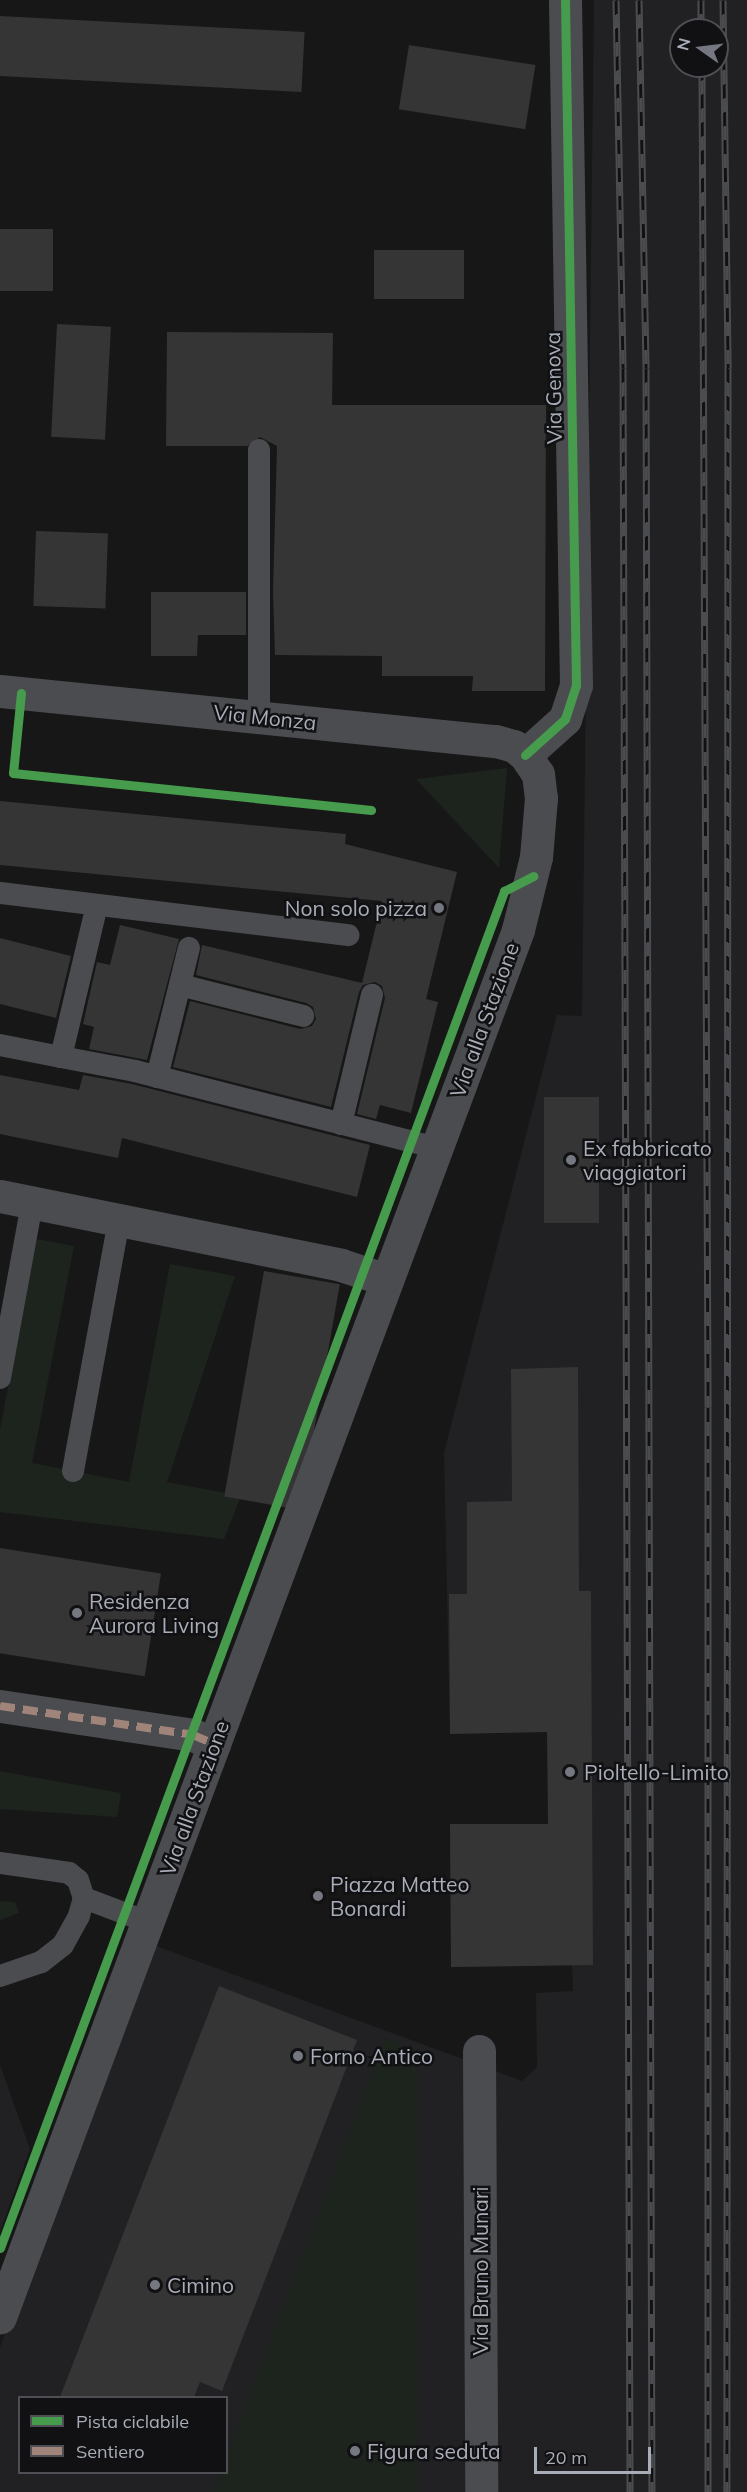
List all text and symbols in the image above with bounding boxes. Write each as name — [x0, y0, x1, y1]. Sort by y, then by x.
north arrow — [669, 18, 729, 78]
text: N — [672, 36, 695, 52]
street label: Via Genova — [539, 332, 567, 444]
street label: Via Monza — [212, 699, 318, 735]
place label: Non solo pizza — [285, 895, 427, 921]
marker: Non solo pizza — [432, 901, 446, 915]
street label: Via alla Stazione — [444, 939, 524, 1101]
place label: Ex fabbricato viaggiatori — [583, 1135, 712, 1185]
marker: Ex fabbricato viaggiatori — [564, 1153, 578, 1167]
place label: Residenza Aurora Living — [89, 1588, 219, 1638]
marker: Residenza Aurora Living — [70, 1606, 84, 1620]
street label: Via alla Stazione — [154, 1717, 234, 1879]
place label: Pioltello-Limito — [584, 1759, 729, 1785]
marker: Pioltello-Limito — [561, 1763, 579, 1781]
place label: Piazza Matteo Bonardi — [330, 1871, 469, 1921]
marker: Piazza Matteo Bonardi — [311, 1889, 325, 1903]
place label: Forno Antico — [310, 2043, 433, 2069]
marker: Forno Antico — [291, 2049, 305, 2063]
street label: Via Bruno Munari — [467, 2186, 493, 2356]
place label: Cimino — [167, 2272, 234, 2298]
marker: Cimino — [148, 2278, 162, 2292]
legend — [18, 2396, 228, 2474]
text: Pista ciclabile — [76, 2410, 189, 2433]
scale bar — [537, 2435, 654, 2473]
place label: Figura seduta — [367, 2438, 501, 2464]
text: Sentiero — [76, 2440, 145, 2463]
marker: Figura seduta — [348, 2444, 362, 2458]
text: 20 m — [545, 2446, 587, 2469]

